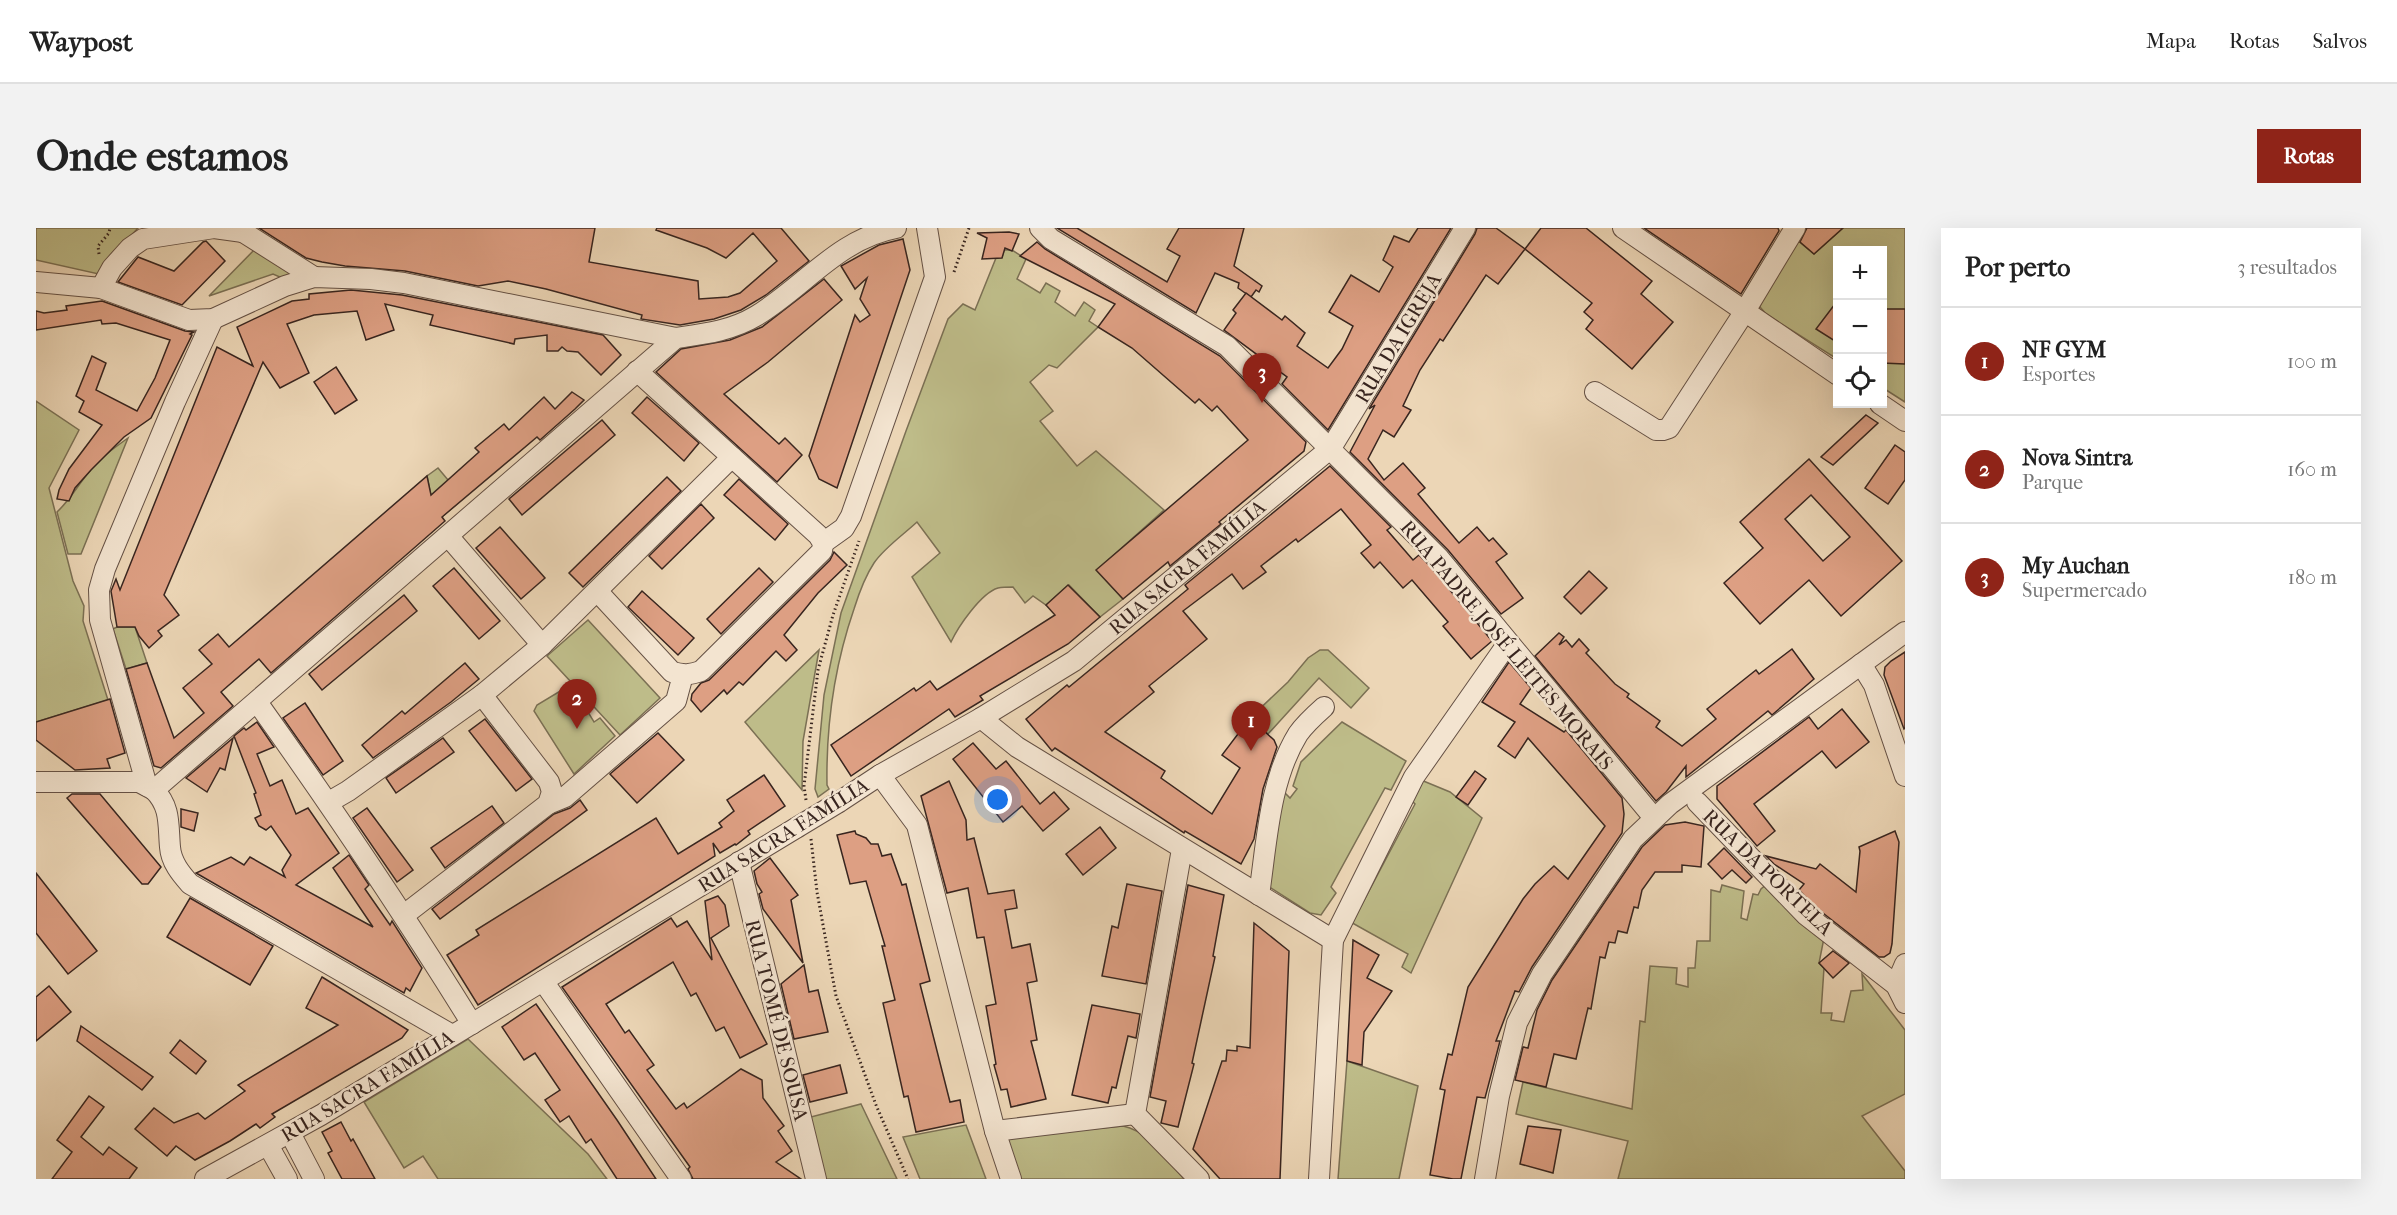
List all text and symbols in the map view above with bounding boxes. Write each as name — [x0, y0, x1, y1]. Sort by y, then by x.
text: Waypost — [30, 25, 133, 58]
text: Mapa — [2146, 29, 2196, 53]
text: Rotas — [2229, 29, 2279, 53]
text: Salvos — [2312, 29, 2367, 53]
button: Rotas — [2257, 129, 2361, 183]
text: Onde estamos — [36, 132, 288, 181]
map controls — [1833, 246, 1887, 408]
button: + — [1833, 246, 1887, 300]
text: Por perto — [1965, 252, 2070, 283]
text: 3 resultados — [2237, 256, 2337, 279]
street label: RUA DA IGREJA — [1351, 268, 1447, 407]
button: − — [1833, 300, 1887, 354]
text: NF GYM — [2022, 337, 2106, 363]
text: 1 — [1981, 350, 1988, 373]
text: 100 m — [2287, 350, 2337, 373]
pin: 3 — [1242, 354, 1282, 403]
button: locate — [1833, 354, 1887, 408]
text: Esportes — [2022, 363, 2095, 386]
text: Nova Sintra — [2022, 445, 2133, 471]
text: 2 — [1979, 458, 1990, 481]
text: 160 m — [2287, 458, 2337, 481]
text: Parque — [2022, 471, 2083, 494]
street label: RUA SACRA FAMÍLIA — [1104, 494, 1271, 639]
street label: RUA PADRE JOSÉ LEITES MORAIS — [1395, 515, 1619, 775]
text: My Auchan — [2022, 553, 2129, 579]
text: 3 — [1980, 566, 1989, 589]
text: 180 m — [2288, 566, 2337, 589]
text: Supermercado — [2022, 579, 2147, 602]
pin: 2 — [558, 680, 596, 729]
pin: 1 — [1232, 702, 1270, 751]
street label: RUA SACRA FAMÍLIA — [693, 772, 874, 897]
your location — [983, 785, 1012, 814]
street label: RUA DA PORTELA — [1698, 805, 1838, 941]
street label: RUA TOMÉ DE SOUSA — [740, 917, 814, 1124]
street label: RUA SACRA FAMÍLIA — [276, 1024, 458, 1147]

